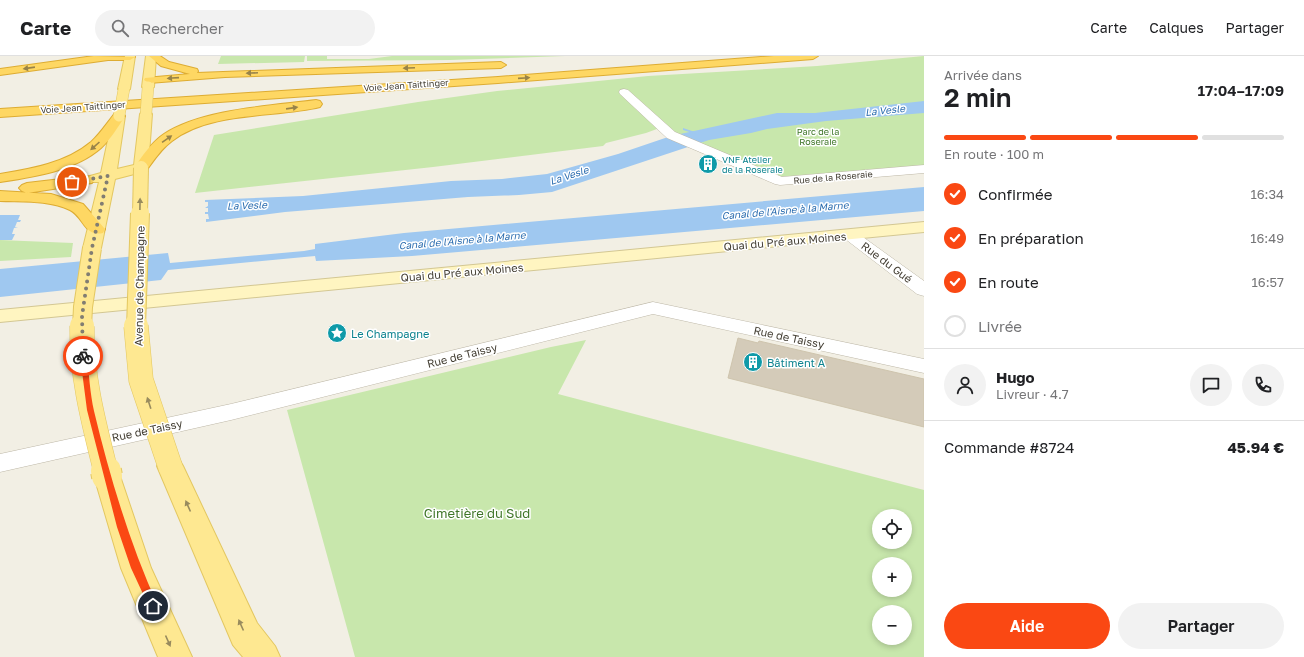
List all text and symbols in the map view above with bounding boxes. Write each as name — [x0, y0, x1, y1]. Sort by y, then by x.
search box — [95, 10, 375, 46]
text: Carte — [20, 16, 71, 39]
icon: search — [109, 17, 131, 39]
text: Rechercher — [141, 19, 224, 37]
text: Carte — [1090, 19, 1127, 36]
text: Calques — [1149, 19, 1204, 36]
text: Partager — [1226, 19, 1284, 36]
one-way arrow — [23, 65, 35, 71]
one-way arrow — [402, 65, 415, 71]
text: Arrivée dans — [944, 67, 1022, 83]
one-way arrow — [245, 70, 258, 76]
one-way arrow — [167, 74, 179, 81]
one-way arrow — [518, 74, 530, 81]
street label: Voie Jean Taittinger — [363, 76, 449, 93]
text: 17:04–17:09 — [1197, 81, 1284, 99]
text: 2 min — [944, 82, 1012, 113]
street label: Voie Jean Taittinger — [40, 98, 126, 115]
water label: La Vesle — [864, 102, 907, 118]
one-way arrow — [286, 104, 298, 111]
park label: Parc de la Roseraie — [797, 126, 839, 147]
one-way arrow — [162, 135, 172, 143]
one-way arrow — [89, 141, 100, 150]
text: En route · 100 m — [944, 146, 1044, 162]
building icon: VNF Atelier de la Roseraie — [697, 153, 719, 175]
place label: VNF Atelier de la Roseraie — [722, 154, 783, 175]
water label: La Vesle — [548, 163, 591, 187]
pin — [55, 165, 89, 199]
street label: Rue de la Roseraie — [793, 168, 873, 186]
icon: bag — [61, 171, 83, 193]
icon: check — [944, 183, 966, 205]
text: Confirmée — [978, 185, 1052, 203]
text: 16:34 — [1250, 186, 1284, 202]
one-way arrow — [137, 198, 144, 210]
water label: La Vesle — [227, 198, 268, 212]
water label: Canal de l'Aisne à la Marne — [721, 198, 850, 222]
street label: Avenue de Champagne — [131, 226, 147, 346]
icon: check — [944, 227, 966, 249]
water label: Canal de l'Aisne à la Marne — [398, 228, 527, 252]
street label: Quai du Pré aux Moines — [723, 229, 847, 253]
text: En préparation — [978, 229, 1084, 247]
text: 16:49 — [1250, 230, 1284, 246]
street label: Rue du Gué — [859, 239, 915, 285]
street label: Quai du Pré aux Moines — [400, 260, 524, 284]
icon: check — [944, 271, 966, 293]
text: En route — [978, 273, 1039, 291]
text: 16:57 — [1251, 274, 1284, 290]
text: Livrée — [978, 317, 1022, 335]
place icon: Le Champagne — [326, 322, 348, 344]
street label: Rue de Taissy — [753, 323, 825, 351]
place label: Le Champagne — [351, 327, 429, 340]
courier — [63, 336, 103, 376]
street label: Rue de Taissy — [426, 340, 498, 370]
icon: bike — [72, 345, 94, 367]
building icon: Bâtiment A — [742, 351, 764, 373]
place label: Bâtiment A — [767, 356, 826, 369]
button: person — [944, 364, 986, 406]
button: chat — [1190, 364, 1232, 406]
button: phone — [1242, 364, 1284, 406]
text: Hugo — [996, 368, 1035, 386]
text: Livreur · 4.7 — [996, 386, 1069, 402]
one-way arrow — [145, 396, 151, 408]
street label: Rue de Taissy — [111, 416, 183, 444]
text: Commande #8724 — [944, 438, 1074, 456]
text: 45.94 € — [1227, 438, 1284, 456]
one-way arrow — [185, 501, 191, 512]
park label: Cimetière du Sud — [424, 505, 530, 521]
map controls — [872, 509, 912, 645]
button: locate — [872, 509, 912, 549]
button: + — [872, 557, 912, 597]
pin — [136, 589, 170, 623]
icon: home — [142, 595, 164, 617]
button: Aide — [944, 603, 1110, 649]
button: Partager — [1118, 603, 1284, 649]
button: − — [872, 605, 912, 645]
one-way arrow — [238, 619, 244, 631]
one-way arrow — [165, 635, 171, 646]

